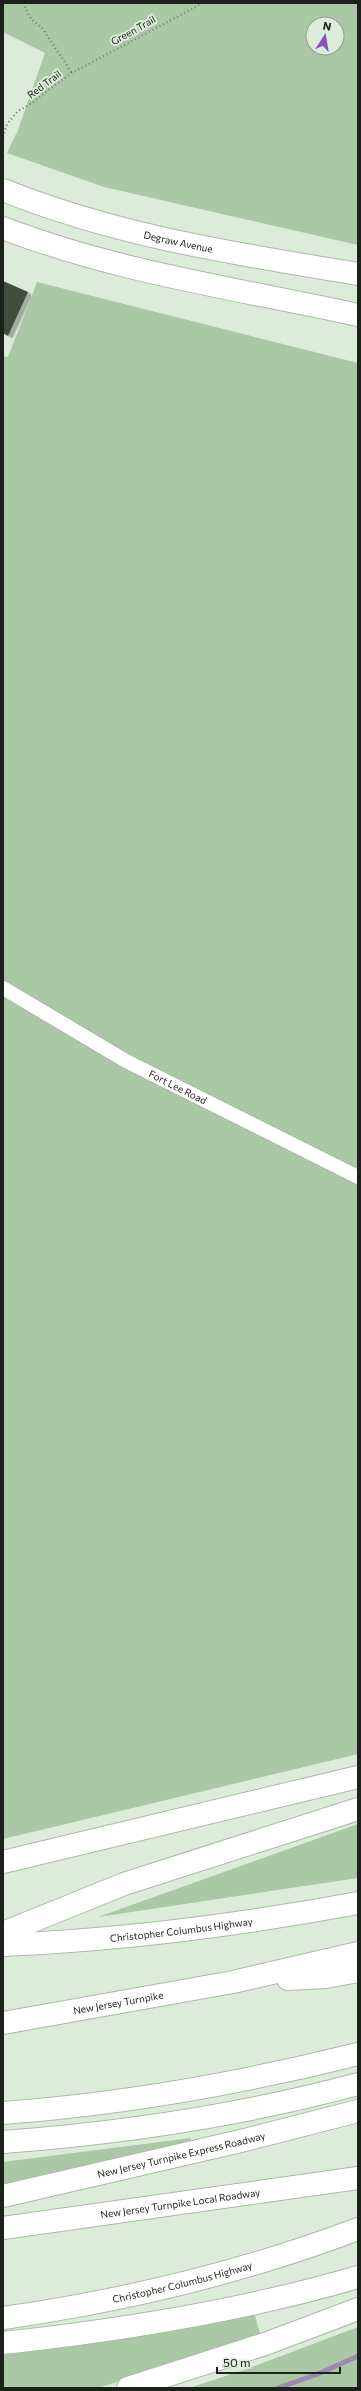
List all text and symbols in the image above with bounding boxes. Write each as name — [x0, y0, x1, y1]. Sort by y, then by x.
street label: Green Trail — [109, 13, 157, 47]
north arrow — [305, 16, 345, 56]
text: N — [322, 19, 333, 33]
street label: Red Trail — [25, 67, 63, 101]
street label: Degraw Avenue — [143, 228, 214, 255]
street label: Fort Lee Road — [147, 1067, 209, 1107]
street label: Christopher Columbus Highway — [109, 1915, 253, 1944]
street label: New Jersey Turnpike — [72, 1989, 164, 2016]
street label: New Jersey Turnpike Express Roadway — [96, 2129, 267, 2180]
street label: New Jersey Turnpike Local Roadway — [100, 2186, 261, 2220]
street label: Christopher Columbus Highway — [111, 2259, 254, 2305]
scale bar — [217, 2349, 340, 2375]
text: 50 m — [223, 2355, 251, 2369]

